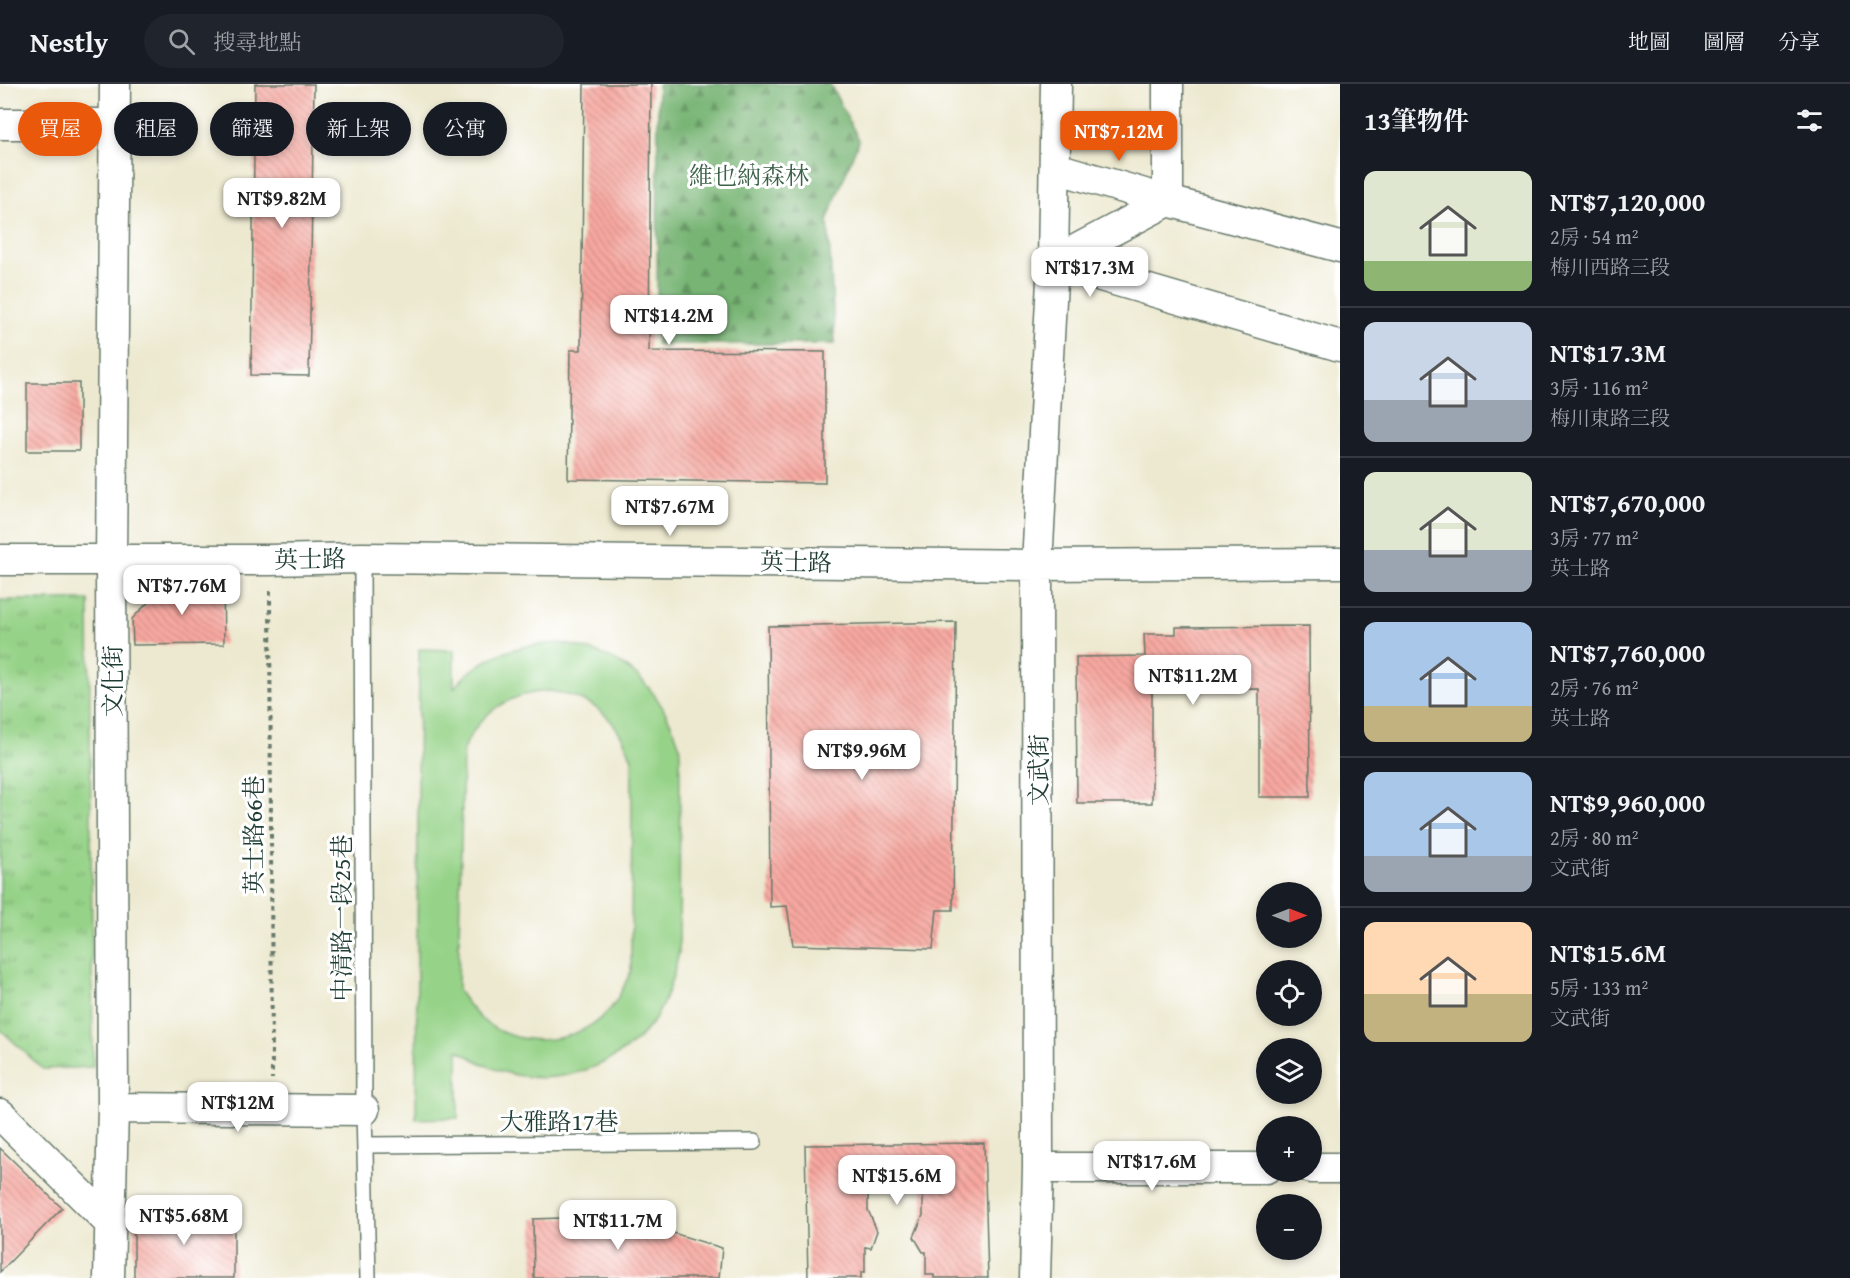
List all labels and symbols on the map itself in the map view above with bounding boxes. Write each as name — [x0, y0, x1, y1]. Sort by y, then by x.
pin: NT$7.12M — [1057, 111, 1181, 162]
park label: 維也納森林 — [689, 158, 809, 193]
pin: NT$9.82M — [220, 178, 344, 229]
pin: NT$17.3M — [1028, 247, 1152, 298]
pin: NT$14.2M — [607, 295, 731, 346]
pin: NT$7.67M — [608, 486, 732, 537]
street label: 英士路 — [274, 541, 346, 577]
street label: 英士路 — [760, 544, 832, 580]
pin: NT$7.76M — [120, 565, 244, 616]
street label: 文化街 — [95, 645, 130, 717]
pin: NT$11.2M — [1131, 655, 1255, 706]
pin: NT$9.96M — [800, 730, 924, 781]
street label: 文武街 — [1021, 734, 1056, 806]
street label: 英士路66巷 — [236, 775, 271, 895]
street label: 中清路一段25巷 — [324, 834, 359, 1002]
north arrow — [1256, 882, 1322, 948]
pin: NT$12M — [189, 1082, 287, 1133]
street label: 大雅路17巷 — [499, 1104, 619, 1139]
pin: NT$17.6M — [1090, 1141, 1214, 1192]
pin: NT$15.6M — [835, 1155, 959, 1206]
pin: NT$5.68M — [122, 1195, 246, 1246]
pin: NT$11.7M — [556, 1200, 680, 1251]

